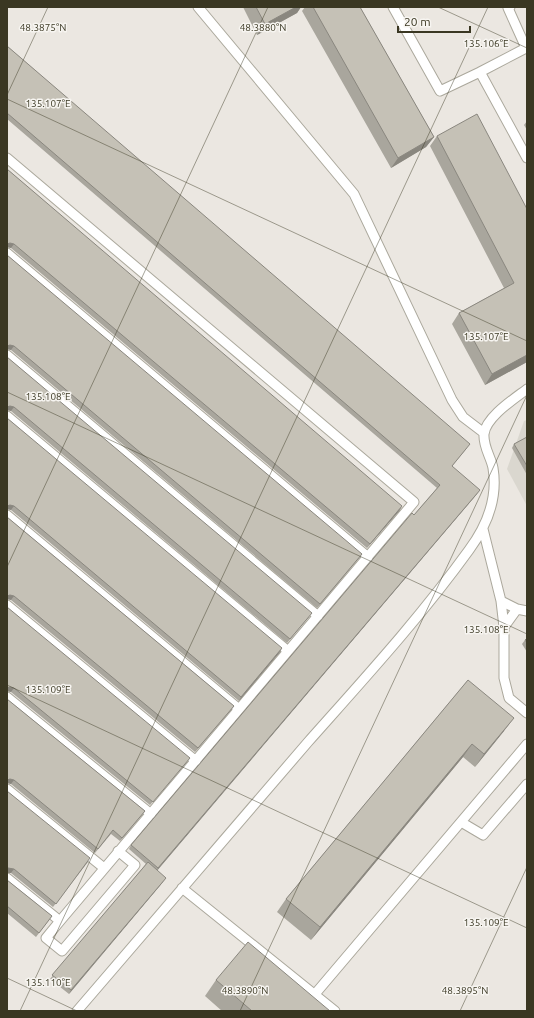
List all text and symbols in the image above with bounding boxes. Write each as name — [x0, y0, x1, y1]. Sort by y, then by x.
scale bar — [398, 8, 470, 34]
text: 20 m — [404, 15, 431, 28]
text: 48.3875°N — [20, 22, 66, 33]
text: 48.3880°N — [240, 22, 286, 33]
text: 135.106°E — [463, 38, 509, 49]
text: 135.107°E — [25, 98, 71, 109]
text: 135.107°E — [463, 331, 509, 342]
text: 135.108°E — [25, 391, 71, 402]
text: 135.108°E — [463, 624, 509, 635]
text: 135.109°E — [25, 684, 71, 695]
text: 135.109°E — [463, 917, 509, 928]
text: 135.110°E — [25, 977, 71, 988]
text: 48.3890°N — [222, 985, 268, 996]
text: 48.3895°N — [442, 985, 488, 996]

